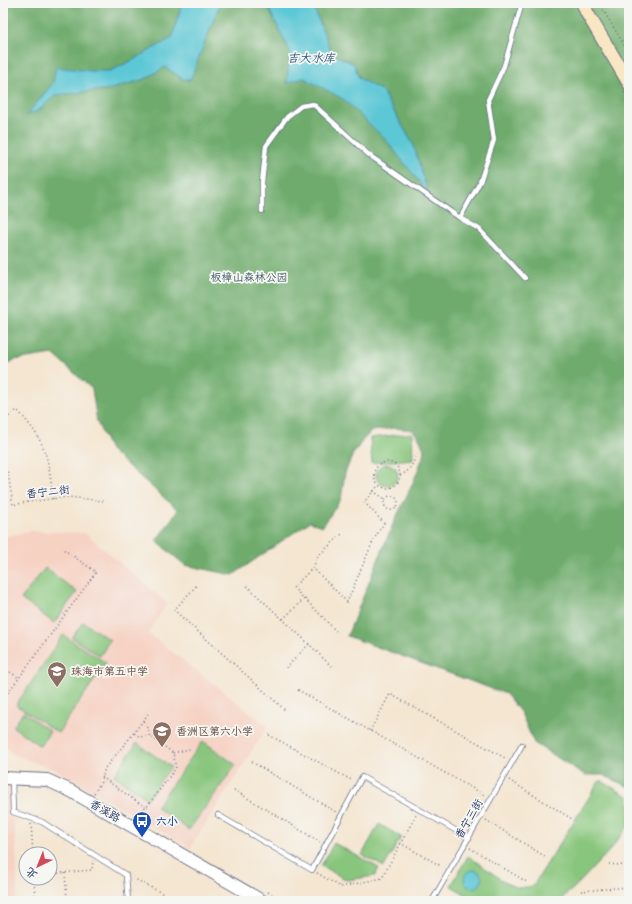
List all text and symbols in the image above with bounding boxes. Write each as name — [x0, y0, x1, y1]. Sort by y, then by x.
water label: 吉大水库 — [287, 50, 336, 66]
park label: 板樟山森林公园 — [211, 270, 288, 285]
street label: 香宁二街 — [25, 482, 72, 502]
school or university icon: 珠海市第五中学 — [46, 660, 68, 688]
place label: 珠海市第五中学 — [71, 664, 148, 679]
school or university icon: 香洲区第六小学 — [151, 720, 173, 748]
place label: 香洲区第六小学 — [176, 724, 253, 739]
street label: 香宁三街 — [452, 795, 487, 842]
street label: 香溪路 — [87, 796, 123, 826]
bus stop icon: 六小 — [131, 810, 153, 838]
place label: 六小 — [156, 814, 178, 829]
north arrow — [18, 846, 58, 886]
text: 北 — [22, 864, 41, 882]

